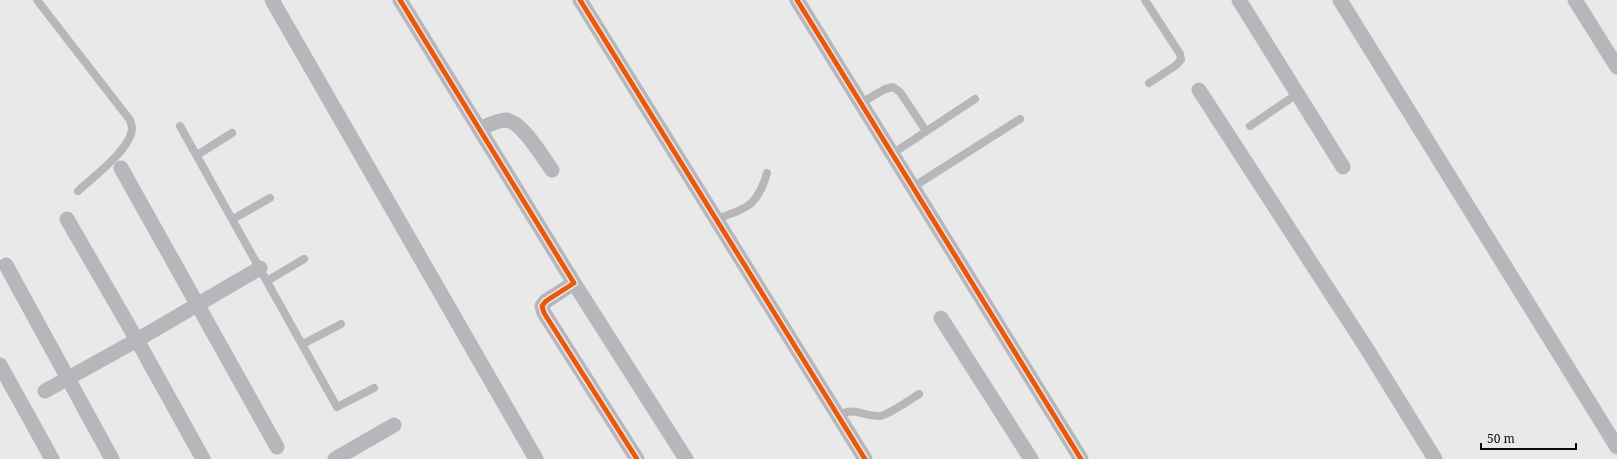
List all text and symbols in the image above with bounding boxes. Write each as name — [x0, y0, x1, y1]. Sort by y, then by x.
scale bar — [1481, 425, 1576, 451]
text: 50 m — [1487, 430, 1515, 447]

